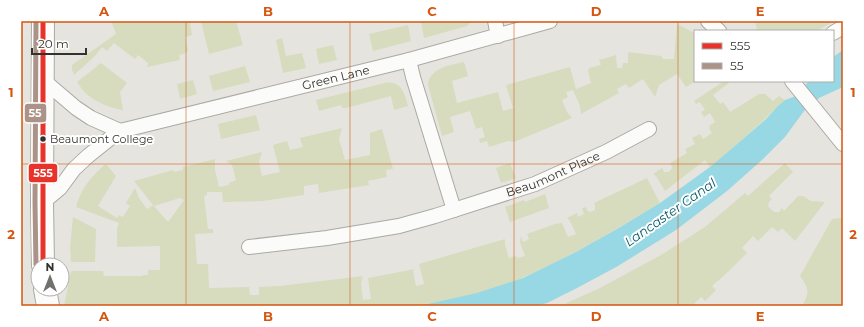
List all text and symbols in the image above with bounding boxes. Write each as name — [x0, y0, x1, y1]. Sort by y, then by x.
text: A — [98, 3, 110, 19]
text: B — [263, 3, 273, 19]
text: C — [427, 3, 437, 19]
text: D — [591, 3, 602, 19]
text: E — [756, 3, 765, 19]
scale bar — [32, 30, 86, 56]
legend — [694, 30, 834, 82]
text: 20 m — [38, 36, 69, 51]
text: 555 — [730, 38, 750, 53]
text: 55 — [730, 58, 744, 73]
street label: Green Lane — [300, 62, 371, 93]
text: 1 — [8, 84, 14, 100]
text: 1 — [850, 84, 856, 100]
line badge: 55 — [24, 103, 47, 123]
text: 55 — [28, 106, 42, 120]
place label: Beaumont College — [50, 132, 154, 146]
marker: Beaumont College — [38, 134, 48, 144]
street label: Beaumont Place — [504, 148, 602, 200]
line badge: 555 — [28, 163, 58, 183]
text: 555 — [33, 166, 53, 180]
water label: Lancaster Canal — [621, 174, 719, 250]
text: 2 — [7, 226, 15, 242]
text: 2 — [849, 226, 857, 242]
north arrow — [30, 257, 70, 297]
text: N — [46, 260, 54, 274]
text: A — [98, 308, 110, 324]
text: B — [263, 308, 273, 324]
text: C — [427, 308, 437, 324]
text: D — [591, 308, 602, 324]
text: E — [756, 308, 765, 324]

